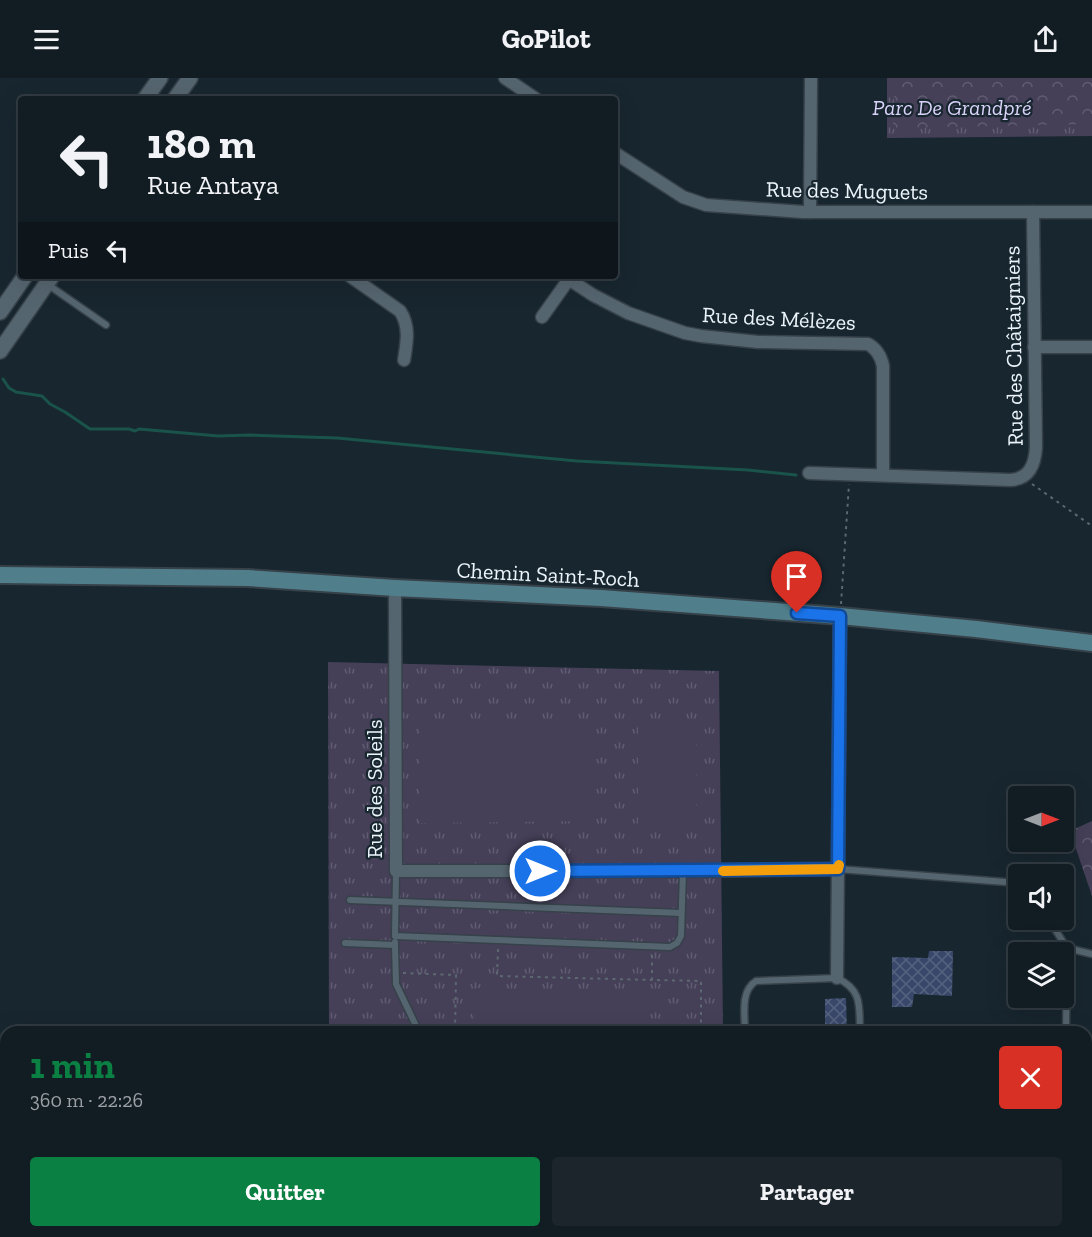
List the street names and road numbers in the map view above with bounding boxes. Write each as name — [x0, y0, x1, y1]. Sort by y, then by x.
street label: Rue des Muguets — [766, 176, 928, 205]
street label: Rue des Châtaigniers — [998, 246, 1029, 446]
street label: Rue des Mélèzes — [701, 301, 857, 336]
street label: Chemin Saint-Roch — [456, 556, 641, 593]
street label: Rue des Soleils — [361, 719, 388, 859]

